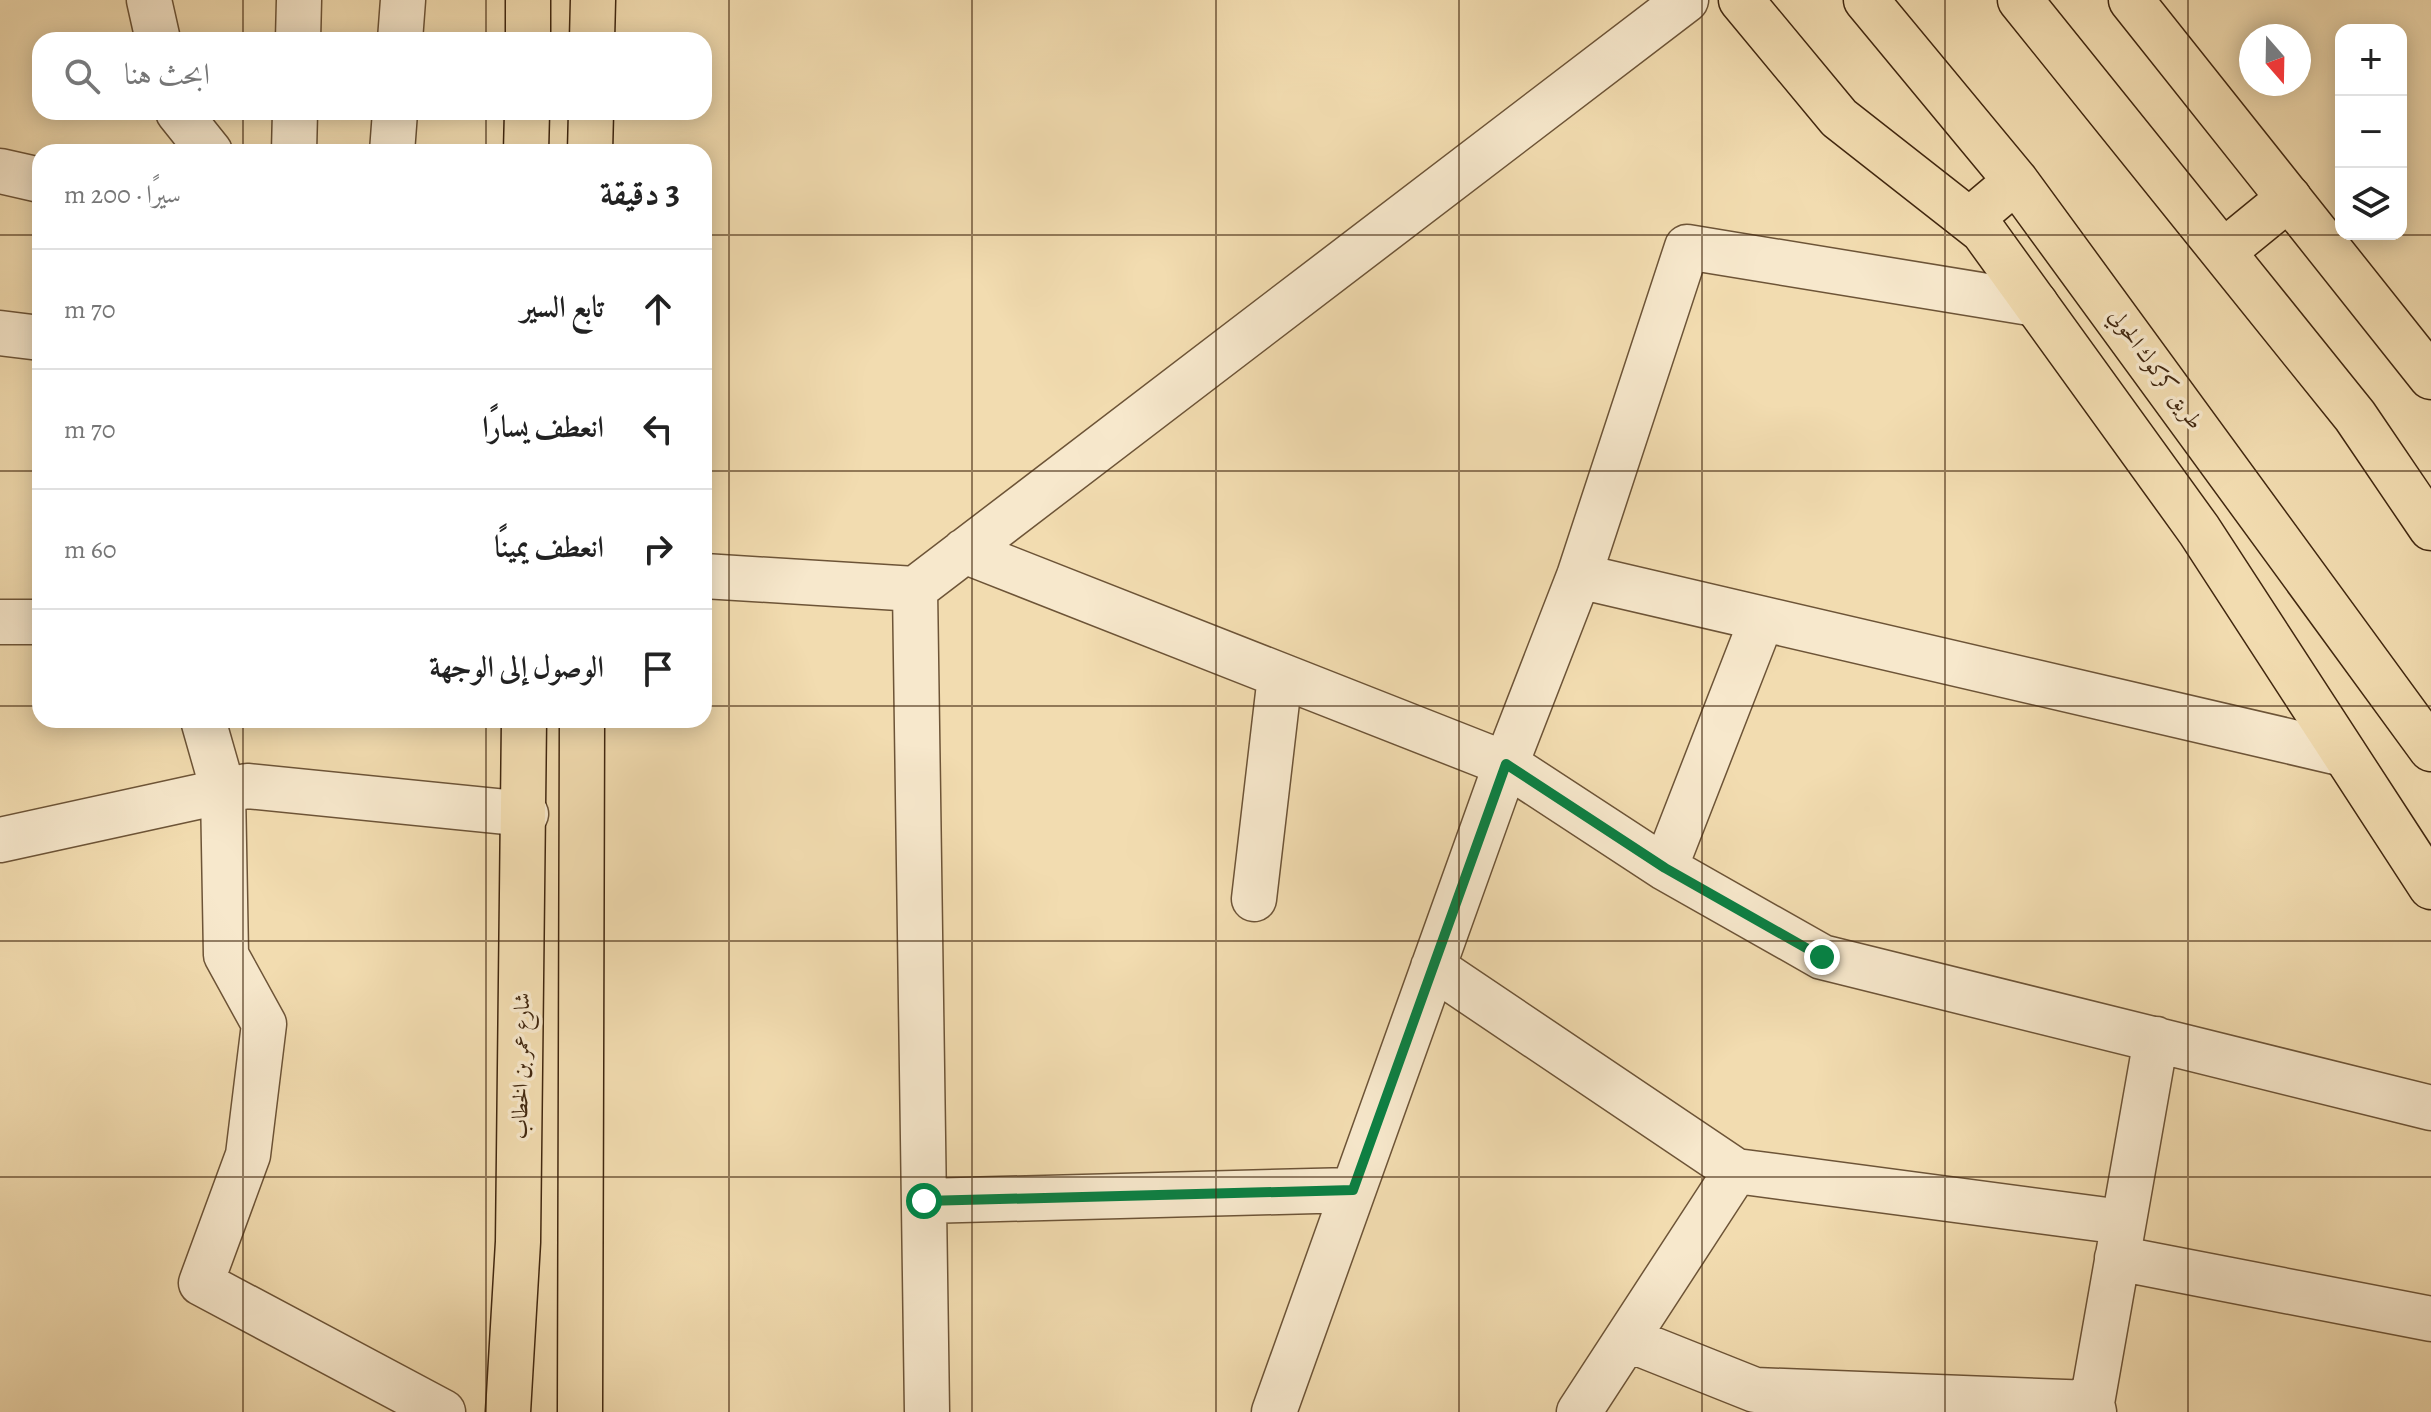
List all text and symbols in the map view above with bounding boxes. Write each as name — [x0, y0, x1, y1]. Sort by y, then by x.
north arrow — [2239, 24, 2311, 96]
map controls — [2335, 24, 2407, 240]
button: + — [2335, 24, 2407, 96]
search box — [32, 32, 712, 120]
icon: search — [60, 54, 104, 98]
text: ابحث هنا — [124, 54, 210, 94]
button: − — [2335, 96, 2407, 168]
button: layers — [2335, 168, 2407, 240]
text: 3 دقيقة — [600, 169, 680, 216]
text: سيرًا · 200 m — [64, 177, 181, 212]
text: تابع السير — [520, 287, 604, 327]
icon: ahead — [636, 287, 680, 331]
text: 70 m — [64, 292, 116, 327]
street label: طريق كركوك الحولي — [2099, 302, 2210, 437]
text: انعطف يسارًا — [482, 407, 604, 447]
icon: left — [636, 407, 680, 451]
text: 70 m — [64, 412, 116, 447]
text: انعطف يمينًا — [494, 527, 604, 567]
icon: right — [636, 527, 680, 571]
text: 60 m — [64, 532, 117, 567]
text: الوصول إلى الوجهة — [429, 647, 604, 687]
icon: arrive — [636, 647, 680, 691]
route end — [1804, 939, 1840, 975]
street label: شارع عمر بن الخطاب — [505, 992, 540, 1140]
route start — [906, 1183, 942, 1219]

